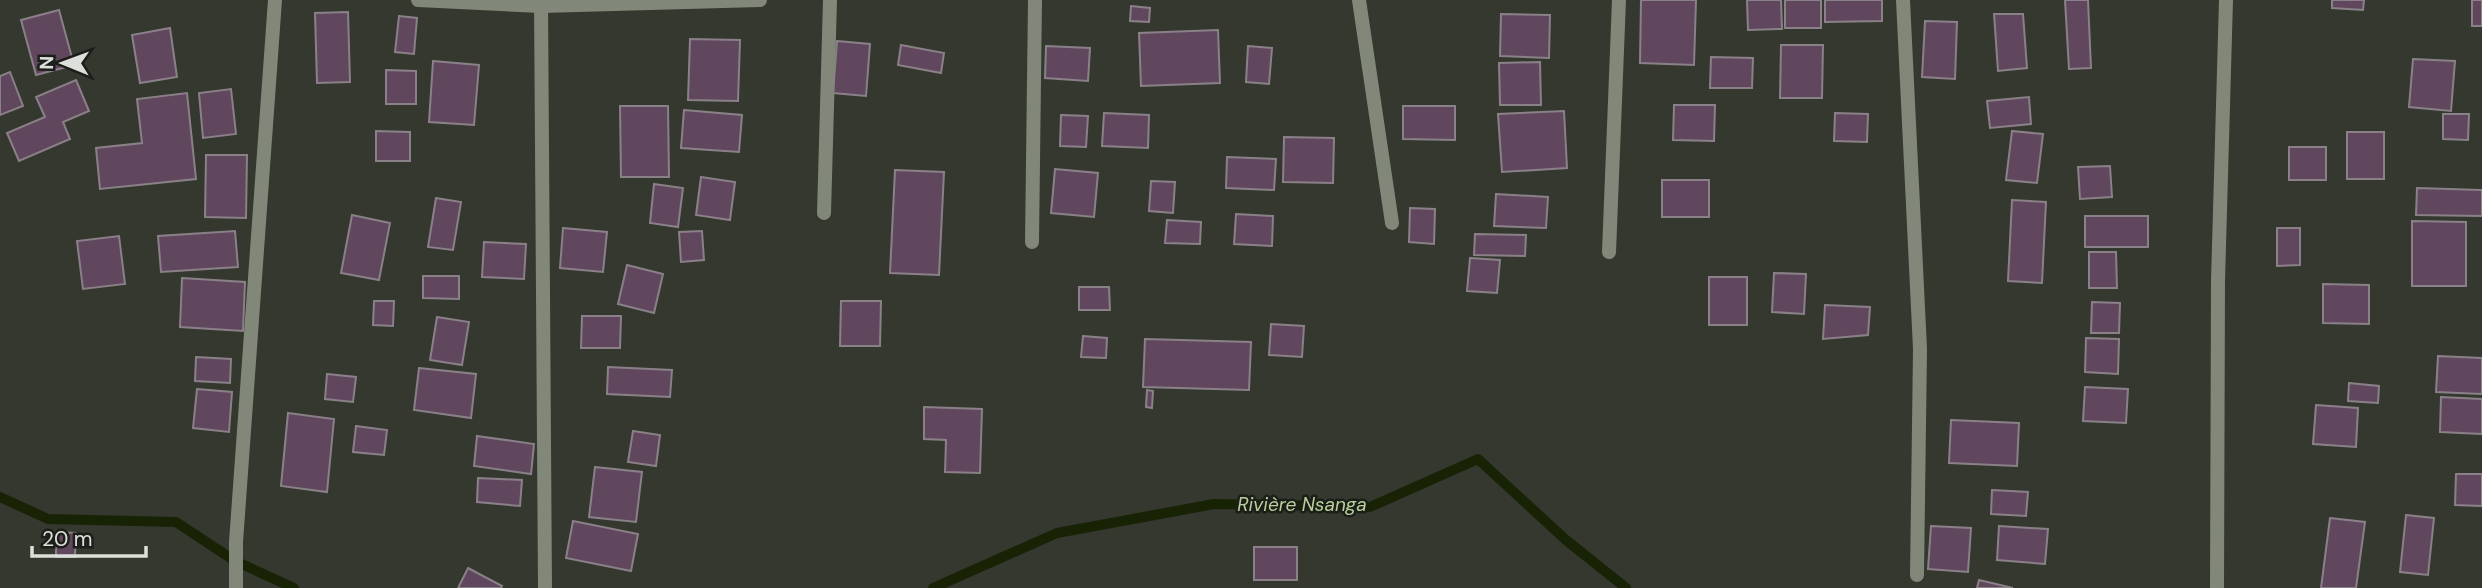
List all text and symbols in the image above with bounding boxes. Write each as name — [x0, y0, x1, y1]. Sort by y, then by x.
north arrow — [28, 28, 98, 98]
text: N — [34, 56, 59, 70]
water label: Rivière Nsanga — [1237, 492, 1367, 517]
scale bar — [32, 514, 145, 558]
text: 20 m — [42, 525, 93, 553]

